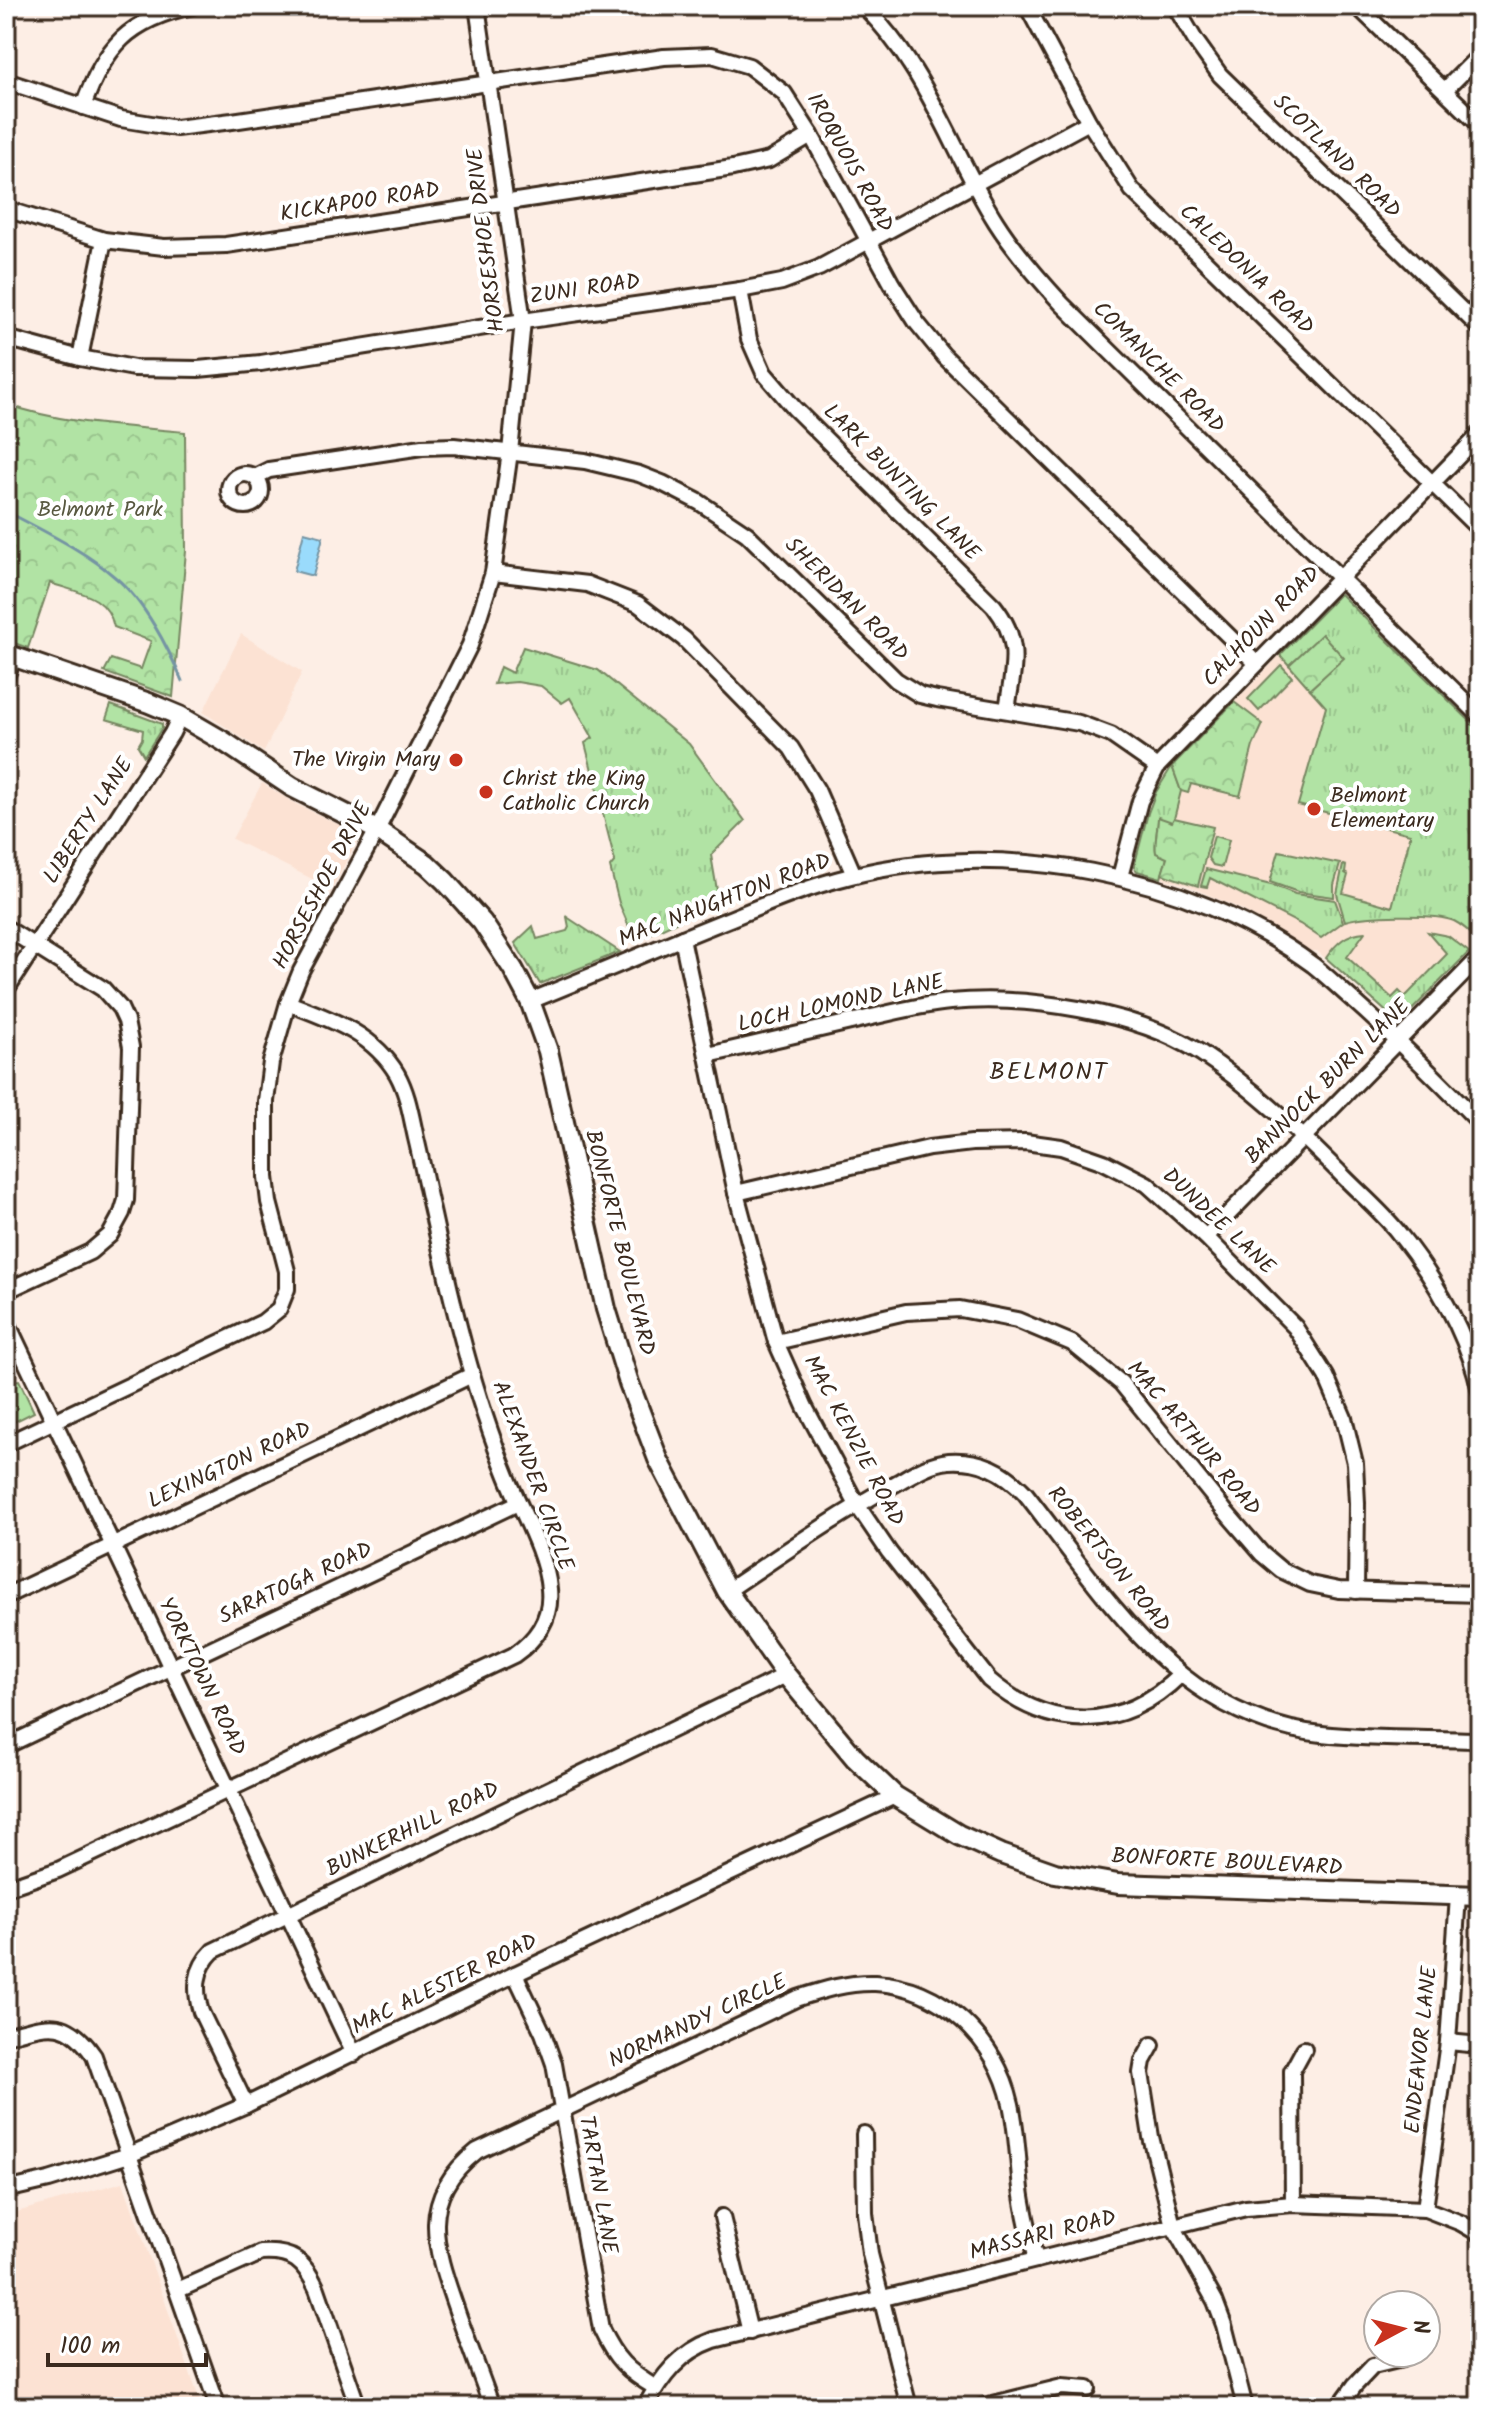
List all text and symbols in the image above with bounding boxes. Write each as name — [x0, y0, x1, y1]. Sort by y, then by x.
street label: SCOTLAND ROAD — [1264, 86, 1408, 228]
street label: IROQUOIS ROAD — [796, 87, 902, 239]
street label: HORSESHOE DRIVE — [458, 145, 516, 334]
street label: KICKAPOO ROAD — [278, 173, 442, 233]
street label: CALEDONIA ROAD — [1170, 196, 1322, 344]
street label: ZUNI ROAD — [527, 265, 643, 315]
street label: COMANCHE ROAD — [1083, 293, 1233, 443]
street label: LARK BUNTING LANE — [814, 396, 989, 571]
park label: Belmont Park — [37, 493, 164, 528]
street label: SHERIDAN ROAD — [776, 530, 916, 670]
street label: CALHOUN ROAD — [1195, 558, 1329, 696]
place label: The Virgin Mary — [292, 743, 441, 778]
street label: LIBERTY LANE — [35, 750, 144, 891]
marker: The Virgin Mary — [447, 751, 465, 769]
place label: Christ the King Catholic Church — [502, 762, 649, 822]
place label: Belmont Elementary — [1330, 779, 1434, 839]
marker: Christ the King Catholic Church — [477, 783, 495, 801]
street label: HORSESHOE DRIVE — [264, 795, 383, 976]
marker: Belmont Elementary — [1305, 800, 1323, 818]
street label: MAC NAUGHTON ROAD — [614, 844, 836, 958]
street label: LOCH LOMOND LANE — [735, 965, 948, 1043]
street label: BANNOCK BURN LANE — [1237, 990, 1420, 1173]
district label: BELMONT — [989, 1053, 1109, 1092]
street label: BONFORTE BOULEVARD — [574, 1127, 664, 1359]
street label: DUNDEE LANE — [1153, 1160, 1283, 1285]
street label: MAC KENZIE ROAD — [793, 1349, 913, 1533]
street label: MAC ARTHUR ROAD — [1117, 1353, 1269, 1525]
street label: ALEXANDER CIRCLE — [481, 1376, 583, 1577]
street label: LEXINGTON ROAD — [143, 1413, 317, 1519]
street label: ROBERTSON ROAD — [1038, 1479, 1178, 1641]
street label: SARATOGA ROAD — [213, 1533, 379, 1635]
street label: YORKTOWN ROAD — [148, 1592, 254, 1762]
street label: BUNKERHILL ROAD — [320, 1773, 506, 1887]
street label: BONFORTE BOULEVARD — [1111, 1839, 1343, 1887]
street label: MAC ALESTER ROAD — [346, 1925, 544, 2045]
street label: ENDEAVOR LANE — [1396, 1963, 1448, 2135]
street label: NORMANDY CIRCLE — [603, 1965, 794, 2079]
street label: TARTAN LANE — [568, 2113, 627, 2258]
street label: MASSARI ROAD — [966, 2201, 1120, 2271]
north arrow — [1362, 2289, 1442, 2369]
scale bar — [48, 2317, 206, 2367]
text: N — [1401, 2318, 1438, 2336]
text: 100 m — [60, 2327, 120, 2366]

